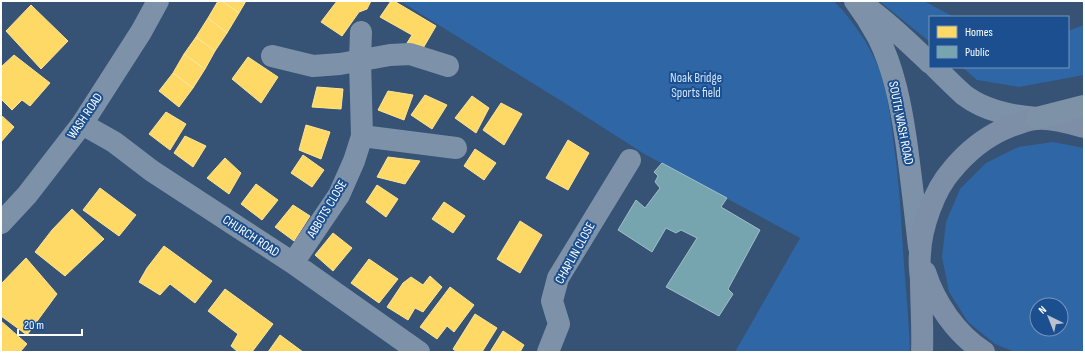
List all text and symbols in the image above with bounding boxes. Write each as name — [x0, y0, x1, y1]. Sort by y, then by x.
legend — [929, 16, 1069, 68]
text: Homes — [965, 25, 993, 40]
text: Public — [965, 45, 990, 60]
park label: Noak Bridge Sports field — [670, 70, 722, 101]
street label: SOUTH WASH ROAD — [885, 80, 917, 166]
street label: WASH ROAD — [64, 90, 106, 142]
street label: ABBOTS CLOSE — [303, 177, 350, 242]
street label: CHURCH ROAD — [220, 212, 282, 260]
street label: CHAPLIN CLOSE — [551, 219, 599, 287]
north arrow — [1029, 297, 1069, 337]
text: N — [1036, 303, 1049, 317]
scale bar — [18, 311, 82, 337]
text: 20 m — [24, 318, 44, 333]

